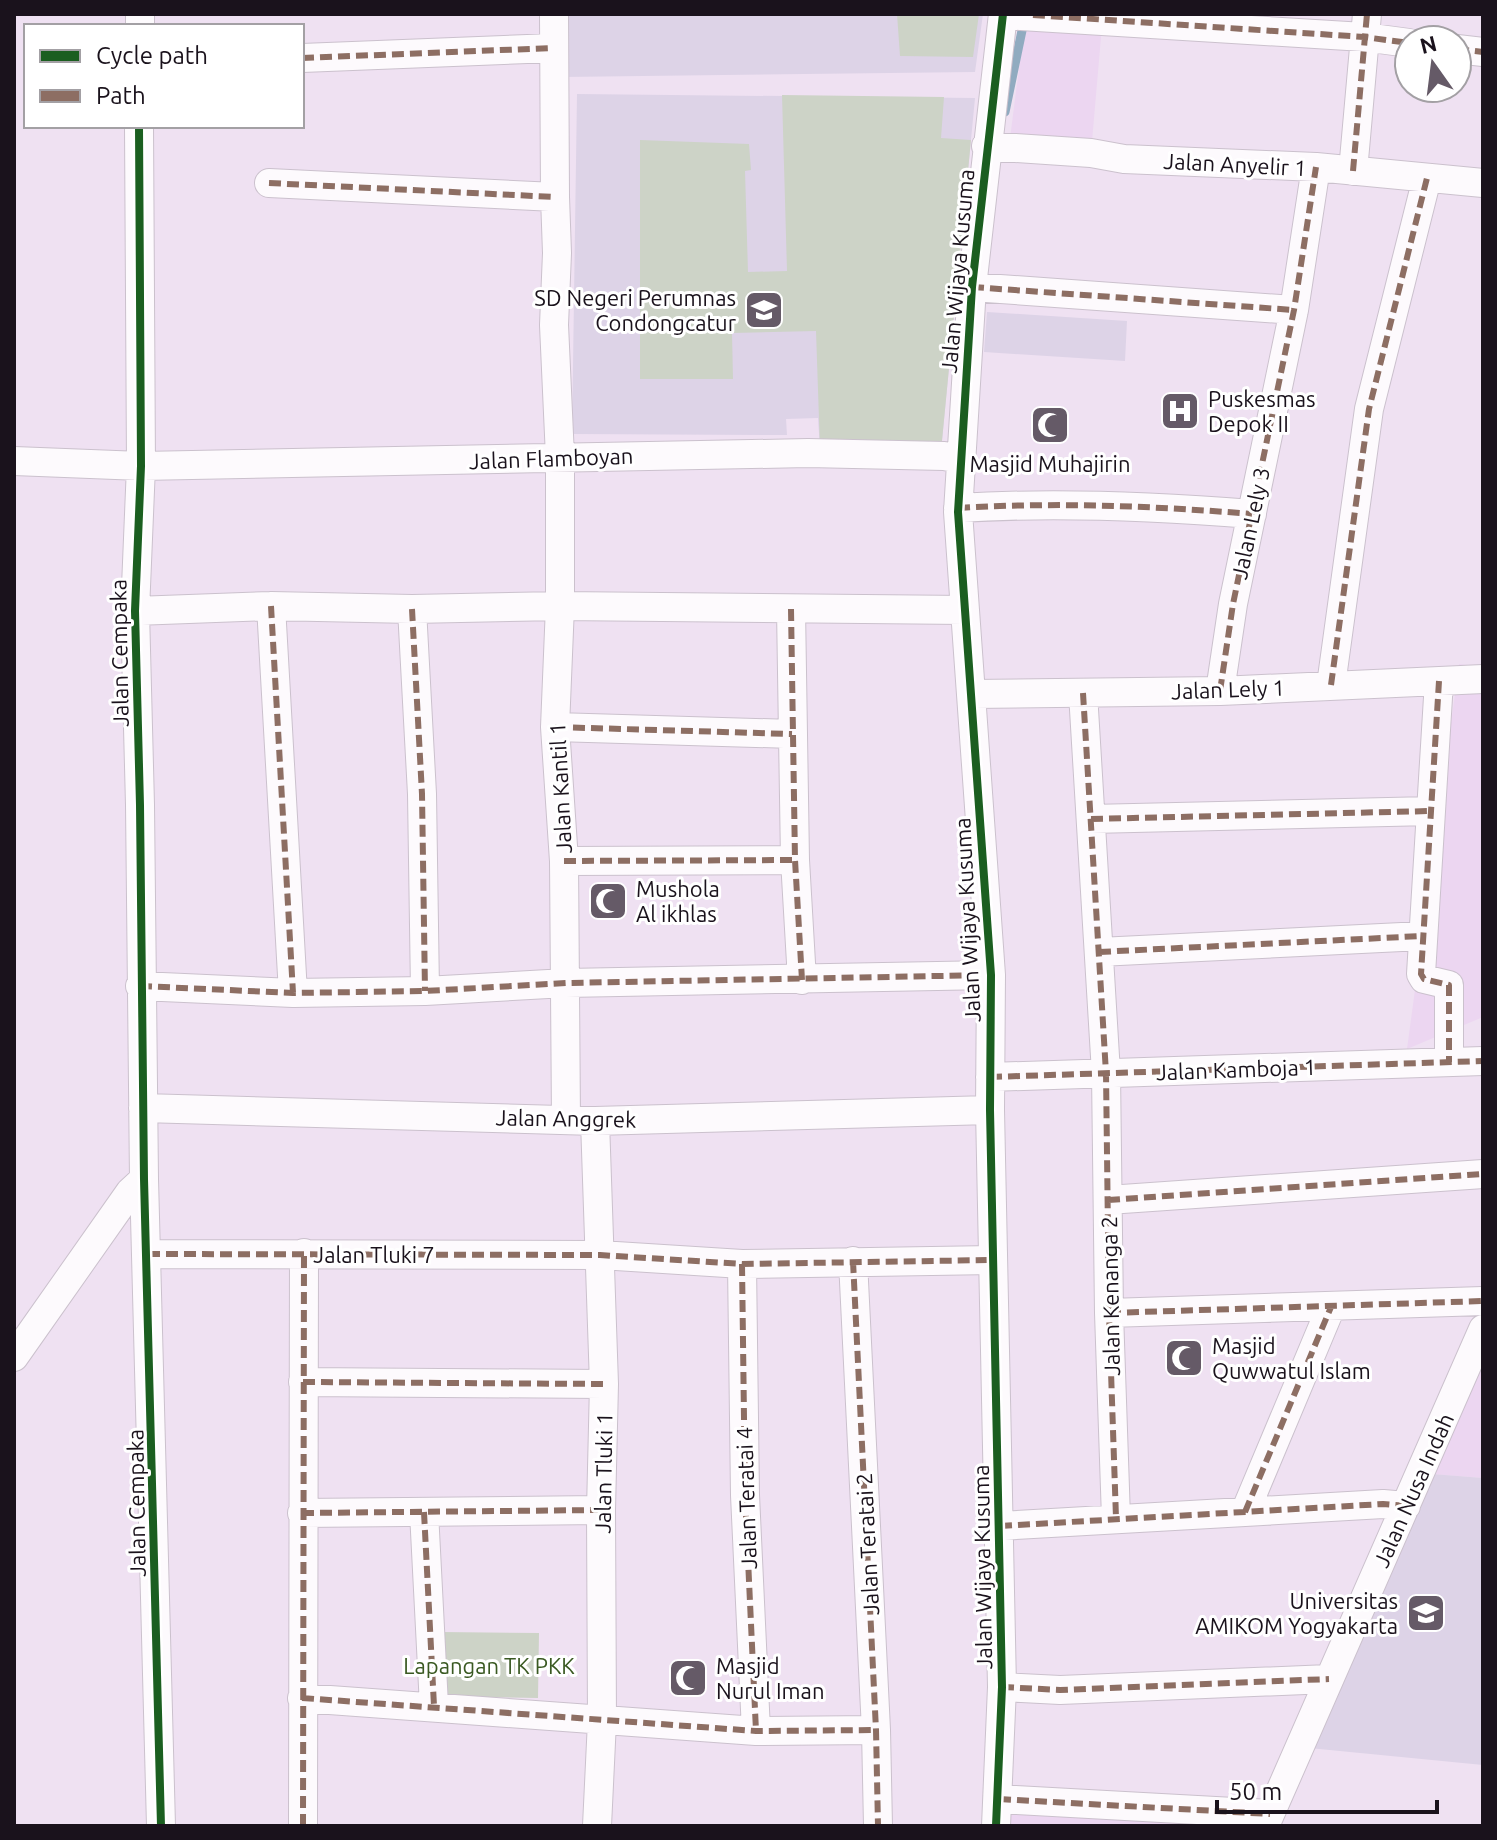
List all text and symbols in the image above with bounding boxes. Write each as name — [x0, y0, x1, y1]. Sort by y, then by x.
legend — [24, 24, 304, 128]
north arrow — [1393, 24, 1473, 104]
text: N — [1417, 30, 1439, 58]
text: Cycle path — [96, 42, 208, 69]
text: Path — [96, 82, 146, 109]
street label: Jalan Anyelir 1 — [1163, 148, 1307, 180]
street label: Jalan Wijaya Kusuma — [936, 168, 978, 374]
place label: SD Negeri Perumnas Condongcatur — [534, 285, 737, 335]
school or university icon: SD Negeri Perumnas Condongcatur — [743, 289, 785, 331]
place label: Puskesmas Depok II — [1208, 386, 1316, 436]
hospital icon: Puskesmas Depok II — [1159, 390, 1201, 432]
mosque icon: Masjid Muhajirin — [1029, 404, 1071, 446]
street label: Jalan Flamboyan — [468, 443, 634, 473]
place label: Masjid Muhajirin — [969, 451, 1131, 476]
street label: Jalan Lely 3 — [1226, 465, 1274, 581]
street label: Jalan Cempaka — [105, 579, 133, 727]
street label: Jalan Lely 1 — [1171, 675, 1285, 703]
street label: Jalan Kantil 1 — [544, 722, 576, 854]
street label: Jalan Wijaya Kusuma — [949, 817, 985, 1023]
place label: Mushola Al ikhlas — [636, 876, 720, 926]
mosque icon: Mushola Al ikhlas — [587, 880, 629, 922]
street label: Jalan Kamboja 1 — [1155, 1054, 1317, 1084]
street label: Jalan Anggrek — [495, 1104, 637, 1132]
street label: Jalan Kenanga 2 — [1096, 1216, 1124, 1376]
street label: Jalan Tluki 7 — [313, 1242, 435, 1267]
place label: Masjid Quwwatul Islam — [1212, 1333, 1371, 1383]
mosque icon: Masjid Quwwatul Islam — [1163, 1337, 1205, 1379]
street label: Jalan Nusa Indah — [1368, 1409, 1458, 1571]
street label: Jalan Tluki 1 — [589, 1412, 617, 1534]
street label: Jalan Teratai 4 — [731, 1426, 761, 1570]
street label: Jalan Cempaka — [122, 1429, 150, 1577]
street label: Jalan Wijaya Kusuma — [968, 1464, 996, 1670]
street label: Jalan Teratai 2 — [851, 1472, 883, 1616]
place label: Universitas AMIKOM Yogyakarta — [1195, 1588, 1398, 1638]
school or university icon: Universitas AMIKOM Yogyakarta — [1405, 1592, 1447, 1634]
park label: Lapangan TK PKK — [403, 1653, 575, 1678]
place label: Masjid Nurul Iman — [716, 1653, 824, 1703]
mosque icon: Masjid Nurul Iman — [667, 1657, 709, 1699]
scale bar — [1217, 1764, 1437, 1814]
text: 50 m — [1229, 1778, 1282, 1805]

